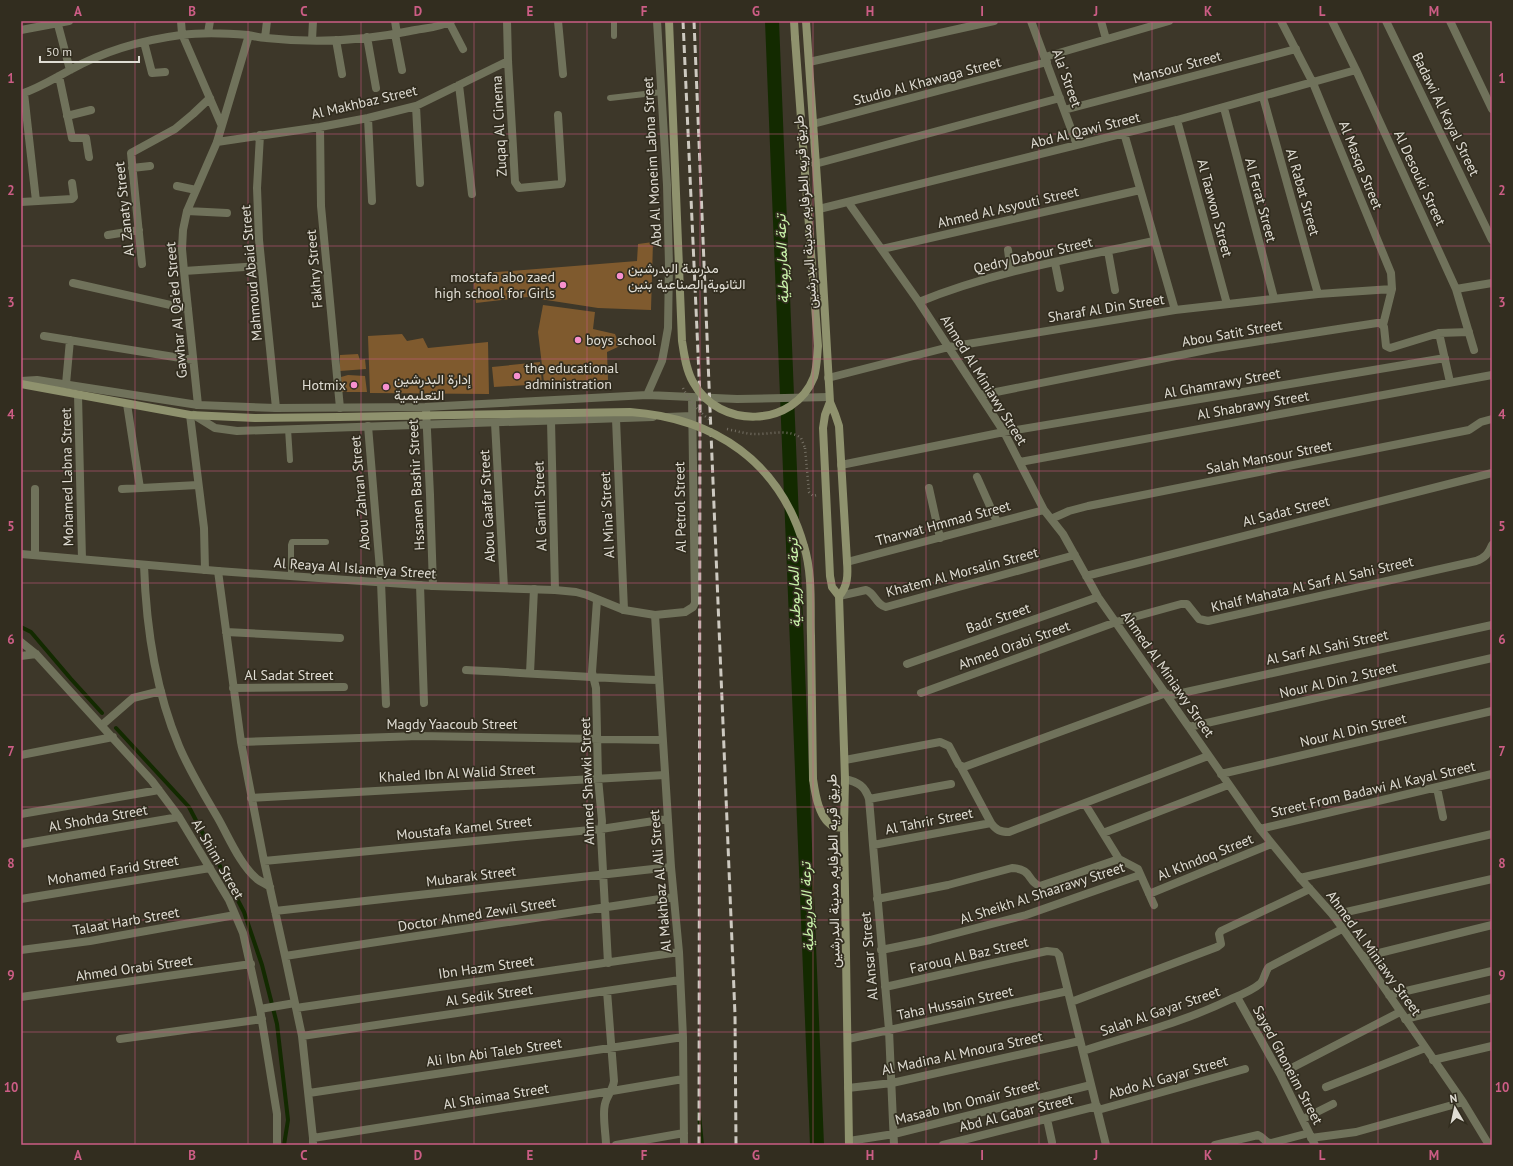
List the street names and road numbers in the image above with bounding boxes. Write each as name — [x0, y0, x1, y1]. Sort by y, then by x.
street label: Ala' Street — [1048, 46, 1086, 110]
street label: Mansour Street — [1131, 46, 1223, 87]
street label: Badawi Al Kayal Street — [1408, 49, 1484, 179]
street label: Studio Al Khawaga Street — [851, 53, 1003, 109]
street label: Zuqaq Al Cinema — [487, 75, 511, 177]
street label: Abd Al Moneim Labna Street — [639, 76, 665, 248]
street label: Al Makhbaz Street — [309, 81, 419, 123]
street label: Abd Al Qawi Street — [1028, 108, 1142, 152]
street label: طريق قريه الطرفايه, مدينة البدرشين — [789, 115, 821, 309]
street label: Al Masqa Street — [1335, 118, 1387, 212]
street label: Al Desouki Street — [1390, 127, 1450, 229]
street label: Al Rabat Street — [1282, 146, 1324, 238]
street label: Al Ferat Street — [1241, 156, 1281, 244]
street label: Al Taawon Street — [1193, 157, 1237, 259]
street label: Al Zanaty Street — [110, 161, 138, 257]
street label: Ahmed Al Asyouti Street — [936, 182, 1081, 232]
street label: Mahmoud Abaid Street — [236, 204, 266, 342]
street label: Fakhry Street — [302, 229, 326, 309]
street label: Qedry Dabour Street — [972, 232, 1095, 277]
street label: Gawhar Al Qa'ed Street — [161, 241, 191, 379]
street label: Sharaf Al Din Street — [1047, 290, 1166, 326]
street label: Ahmed Al Miniawy Street — [937, 312, 1032, 449]
street label: Abou Satit Street — [1180, 315, 1284, 351]
street label: Al Ghamrawy Street — [1162, 364, 1282, 402]
street label: Al Shabrawy Street — [1196, 386, 1311, 424]
street label: Mohamed Labna Street — [57, 407, 77, 546]
street label: Hssanen Bashir Street — [404, 419, 428, 551]
street label: Abou Zahran Street — [346, 435, 374, 551]
street label: Salah Mansour Street — [1205, 436, 1334, 478]
street label: Abou Gaafar Street — [475, 449, 499, 563]
street label: Al Gamil Street — [529, 460, 551, 551]
street label: Al Petrol Street — [670, 461, 690, 553]
street label: Al Mina' Street — [596, 471, 618, 559]
street label: Al Sadat Street — [1241, 491, 1332, 531]
street label: Tharwat Hmmad Street — [874, 496, 1013, 550]
street label: Khatem Al Morsalin Street — [884, 543, 1040, 601]
street label: Khalf Mahata Al Sarf Al Sahi Street — [1209, 552, 1415, 616]
street label: Al Reaya Al Islameya Street — [273, 553, 437, 583]
street label: Badr Street — [963, 599, 1033, 637]
street label: Ahmed Al Miniawy Street — [1118, 607, 1219, 741]
street label: Ahmed Orabi Street — [956, 616, 1073, 674]
street label: Al Sarf Al Sahi Street — [1264, 625, 1390, 669]
street label: Nour Al Din 2 Street — [1278, 658, 1399, 702]
street label: Al Sadat Street — [244, 666, 334, 684]
street label: Nour Al Din Street — [1298, 709, 1408, 751]
street label: Magdy Yaacoub Street — [386, 715, 518, 733]
street label: Ahmed Shawki Street — [576, 717, 598, 845]
street label: Street From Badawi Al Kayal Street — [1269, 757, 1477, 821]
street label: Khaled Ibn Al Walid Street — [378, 760, 536, 786]
street label: طريق قريه الطرفايه, مدينة البدرشين — [822, 774, 844, 968]
street label: Al Shohda Street — [47, 800, 149, 836]
street label: Al Tahrir Street — [883, 804, 975, 838]
street label: Al Makhbaz Al Ali Street — [645, 809, 675, 953]
street label: Moustafa Kamel Street — [395, 812, 533, 844]
street label: Al Shimi Street — [188, 816, 248, 902]
street label: Al Khndoq Street — [1154, 829, 1256, 884]
street label: Mohamed Farid Street — [46, 851, 180, 889]
street label: Al Sheikh Al Shaarawy Street — [957, 858, 1127, 928]
street label: Mubarak Street — [425, 862, 517, 890]
street label: Ahmed Al Miniawy Street — [1323, 887, 1426, 1019]
street label: Doctor Ahmed Zewil Street — [397, 893, 558, 935]
street label: Talaat Harb Street — [71, 903, 181, 939]
street label: Al Ansar Street — [856, 911, 882, 1001]
street label: Farouq Al Baz Street — [908, 933, 1030, 977]
street label: Ahmed Orabi Street — [74, 951, 194, 985]
street label: Ibn Hazm Street — [437, 951, 535, 983]
street label: Al Sedik Street — [444, 980, 534, 1010]
street label: Taha Hussain Street — [895, 982, 1015, 1024]
street label: Salah Al Gayar Street — [1098, 982, 1223, 1040]
street label: Sayed Ghoneim Street — [1249, 1002, 1327, 1128]
street label: Al Madina Al Mnoura Street — [880, 1027, 1044, 1079]
street label: Ali Ibn Abi Taleb Street — [425, 1034, 563, 1070]
street label: Abdo Al Gayar Street — [1106, 1051, 1230, 1103]
street label: Masaab Ibn Omair Street — [893, 1075, 1041, 1129]
street label: Al Shaimaa Street — [442, 1079, 550, 1113]
street label: Abd Al Gabar Street — [957, 1090, 1075, 1136]

